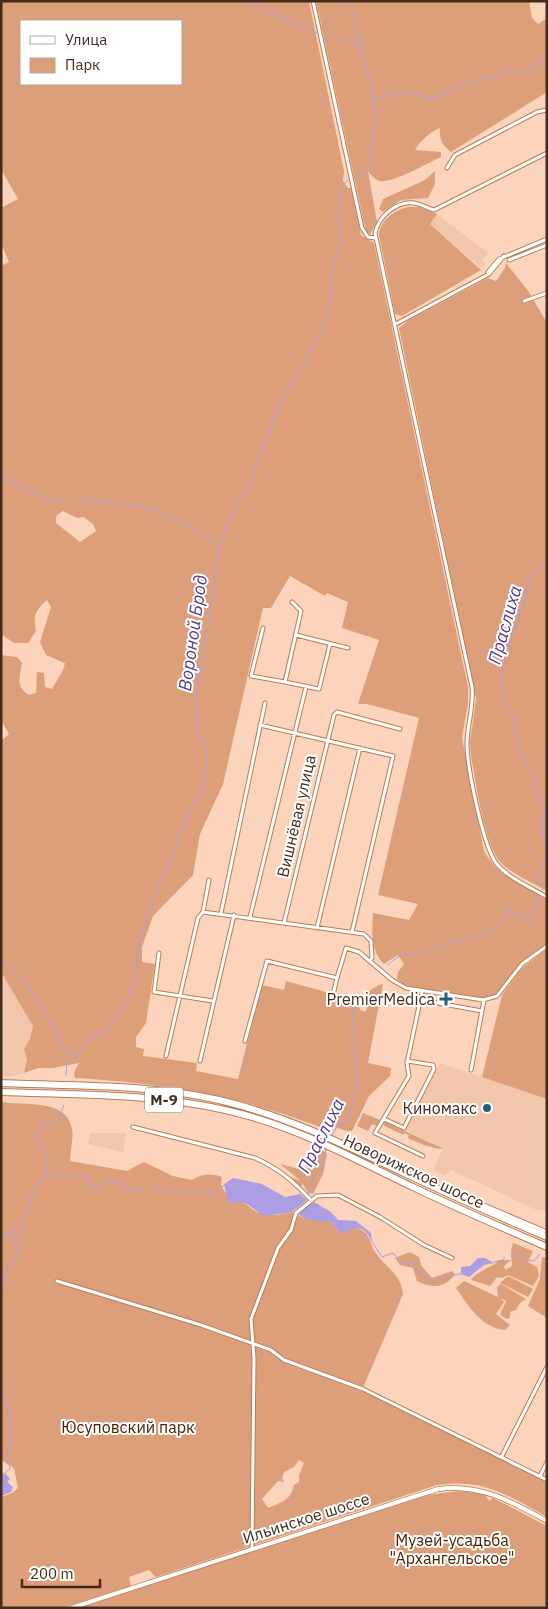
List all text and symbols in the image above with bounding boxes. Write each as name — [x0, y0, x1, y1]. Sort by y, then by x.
legend — [20, 20, 182, 85]
text: Улица — [65, 30, 107, 49]
text: Парк — [65, 55, 100, 74]
water label: Вороной Брод — [173, 573, 212, 692]
water label: Праслиха — [482, 583, 527, 667]
street label: Вишнёвая улица — [272, 752, 320, 879]
place label: PremierMedica — [327, 989, 435, 1009]
marker: PremierMedica — [439, 992, 453, 1006]
road number: М-9 — [145, 1088, 183, 1112]
water label: Праслиха — [292, 1095, 349, 1177]
place label: Киномакс — [403, 1098, 477, 1118]
marker: Киномакс — [481, 1102, 493, 1114]
street label: Новорижское шоссе — [340, 1130, 488, 1213]
park label: Юсуповский парк — [61, 1417, 195, 1437]
street label: Ильинское шоссе — [240, 1488, 372, 1548]
park label: Музей-усадьба "Архангельское" — [390, 1530, 514, 1568]
scale bar — [22, 1556, 100, 1588]
text: 200 m — [30, 1564, 74, 1583]

